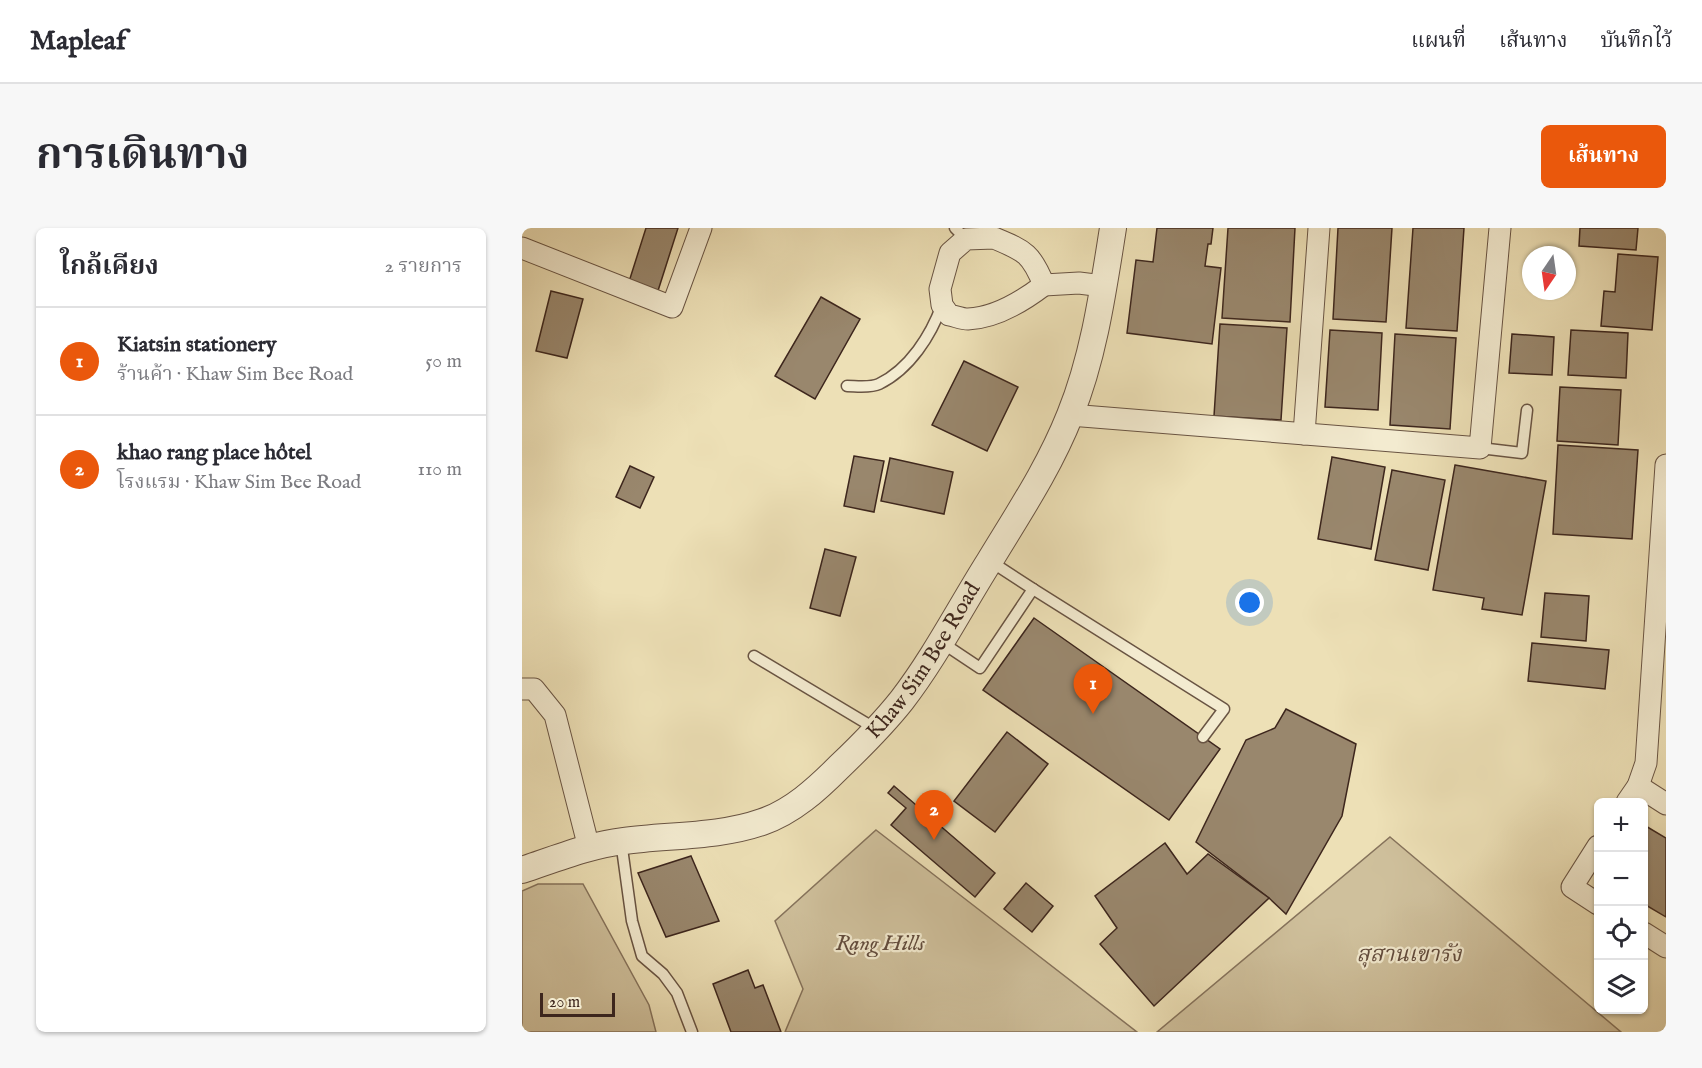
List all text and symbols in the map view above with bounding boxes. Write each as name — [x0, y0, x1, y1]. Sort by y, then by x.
text: Mapleaf — [30, 24, 126, 59]
text: แผนที่ — [1411, 28, 1466, 55]
text: เส้นทาง — [1499, 28, 1567, 55]
text: บันทึกไว้ — [1600, 28, 1672, 55]
button: เส้นทาง — [1541, 125, 1666, 188]
text: การเดินทาง — [36, 130, 249, 183]
north arrow — [1522, 246, 1576, 300]
text: ใกล้เคียง — [60, 250, 159, 283]
text: 2 รายการ — [385, 254, 462, 279]
text: Kiatsin stationery — [117, 331, 277, 359]
text: 1 — [76, 349, 83, 374]
text: 50 m — [425, 349, 462, 374]
text: ร้านค้า · Khaw Sim Bee Road — [117, 362, 353, 387]
text: khao rang place hôtel — [117, 439, 312, 467]
text: 2 — [75, 457, 84, 482]
text: 110 m — [418, 457, 462, 482]
text: โรงแรม · Khaw Sim Bee Road — [117, 470, 361, 495]
street label: Khaw Sim Bee Road — [860, 577, 987, 745]
your location — [1235, 588, 1264, 617]
pin: 1 — [1074, 664, 1112, 714]
pin: 2 — [914, 790, 954, 840]
map controls — [1594, 798, 1648, 1014]
button: + — [1594, 798, 1648, 852]
button: − — [1594, 852, 1648, 906]
button: locate — [1594, 906, 1648, 960]
park label: Rang Hills — [835, 930, 925, 958]
park label: สุสานเขารัง — [1356, 941, 1462, 969]
button: layers — [1594, 960, 1648, 1014]
scale bar — [540, 990, 615, 1018]
text: 20 m — [549, 993, 580, 1013]

